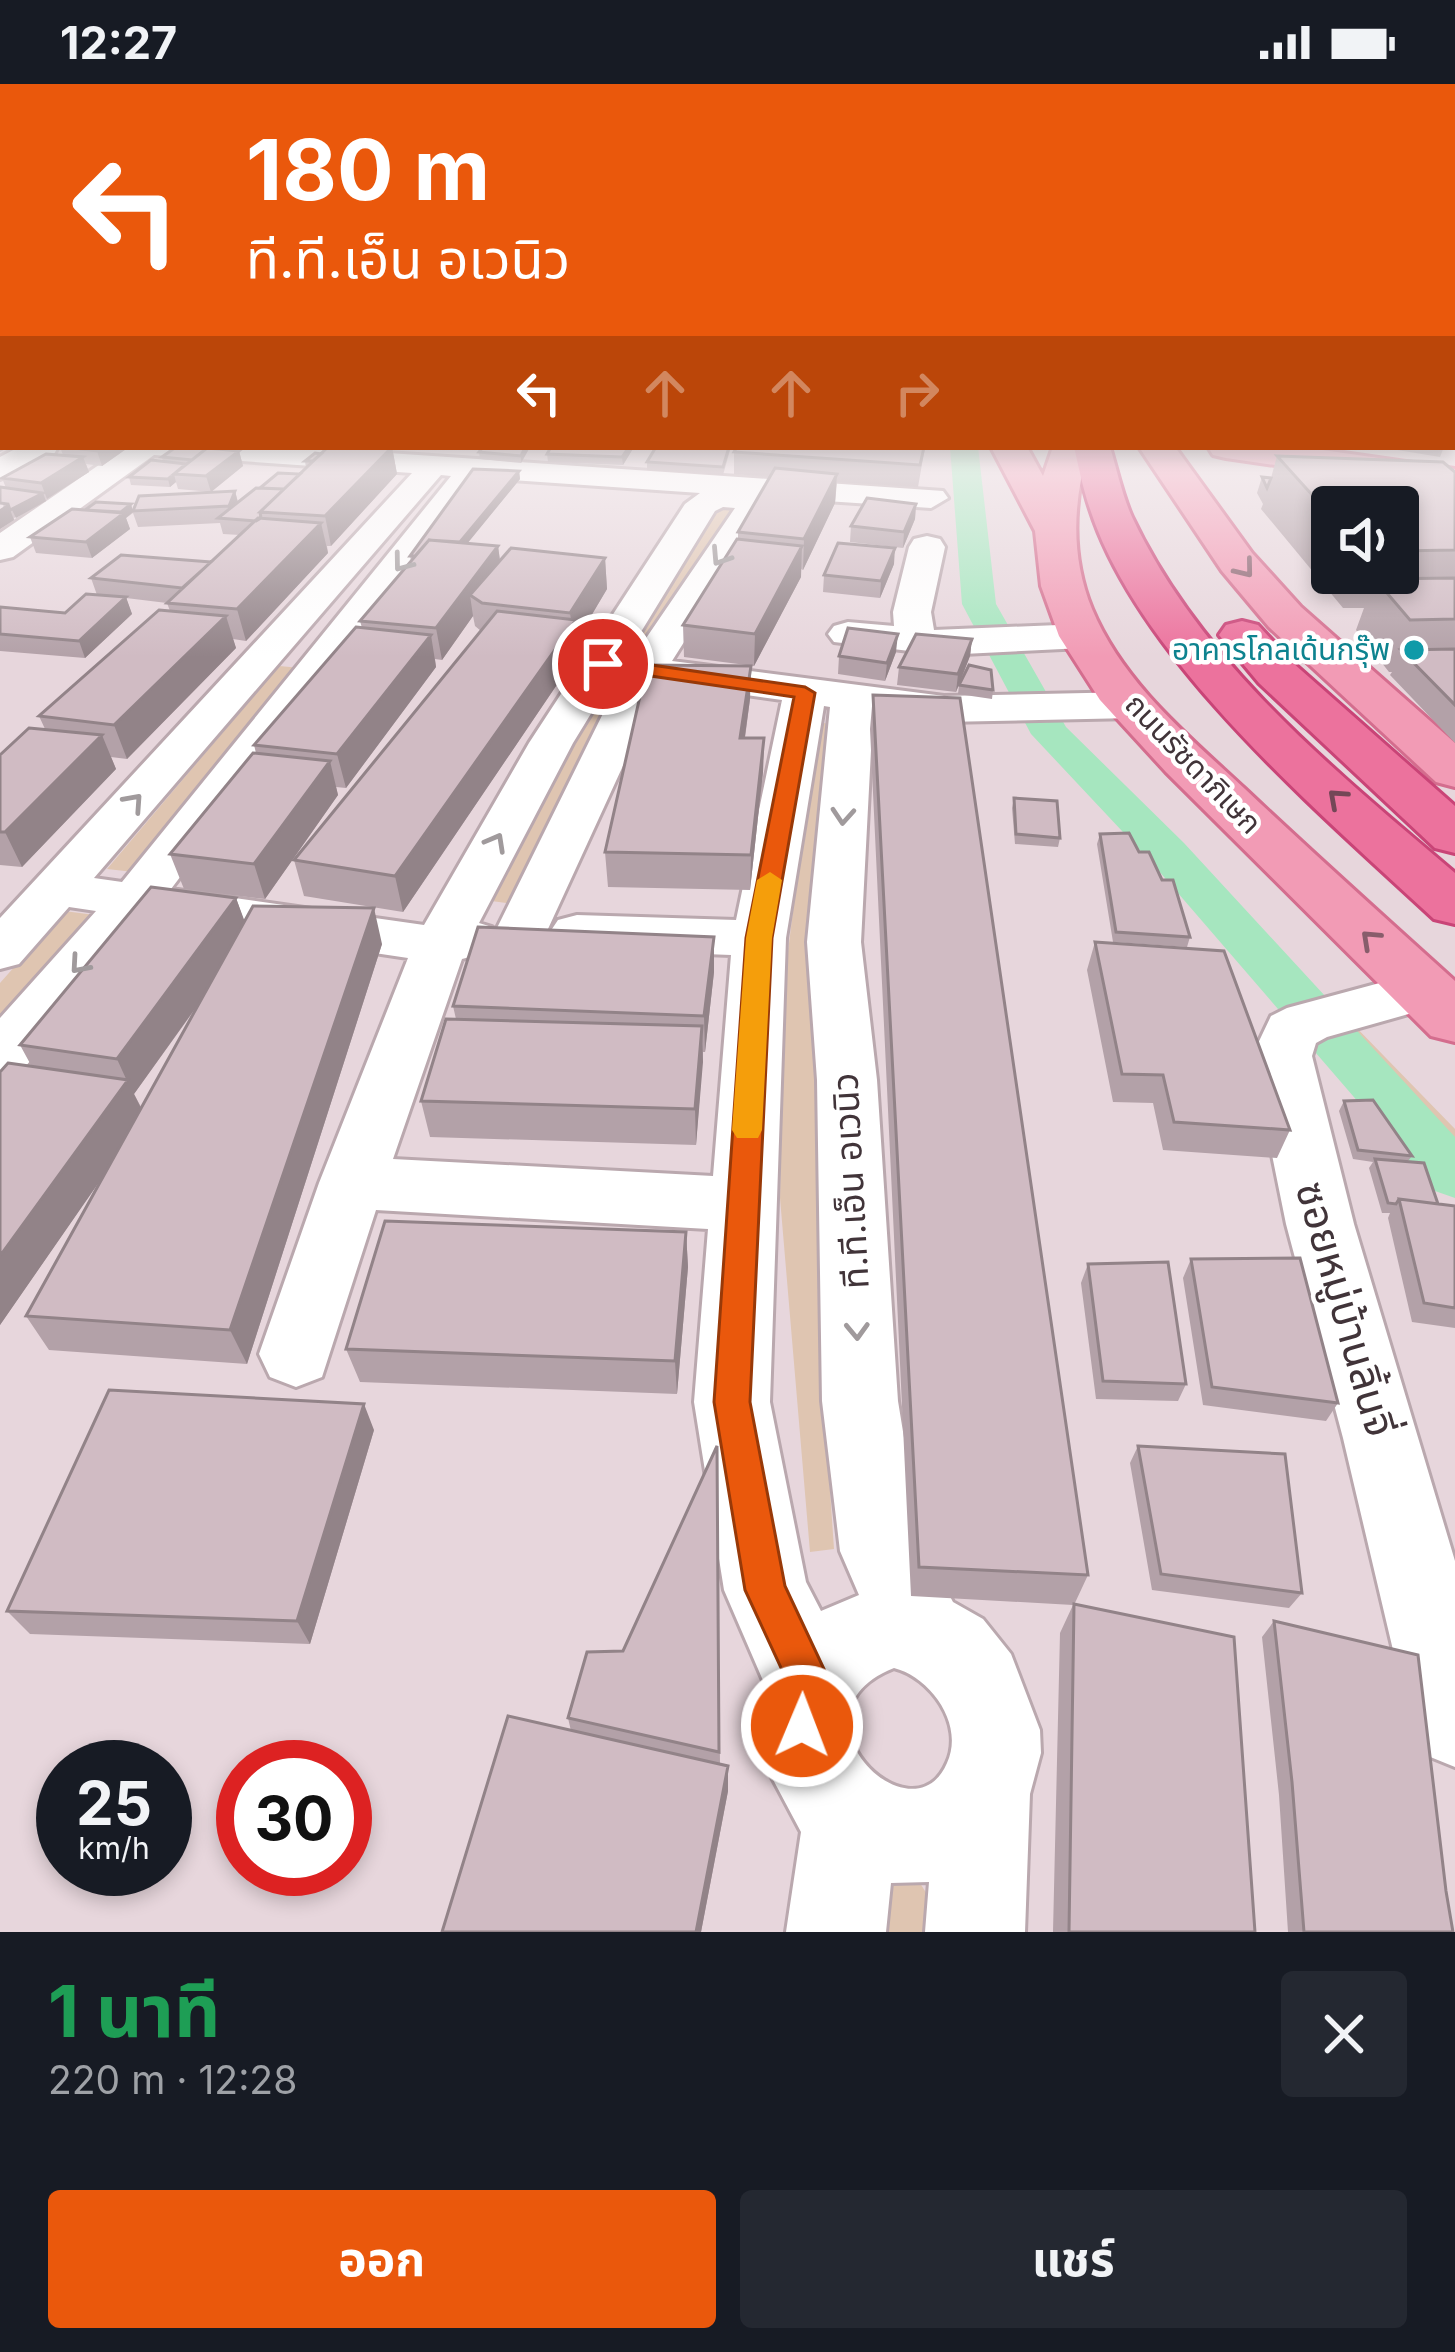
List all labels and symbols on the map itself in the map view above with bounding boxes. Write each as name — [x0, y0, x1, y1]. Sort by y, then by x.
one-way arrow — [712, 544, 735, 566]
one-way arrow — [395, 550, 417, 571]
one-way arrow — [1230, 555, 1252, 577]
pin — [552, 613, 654, 715]
place label: อาคารโกลเด้นกรุ๊พ — [1172, 631, 1390, 668]
marker: อาคารโกลเด้นกรุ๊พ — [1401, 637, 1427, 663]
street label: ถนนรัชดาภิเษก — [1118, 686, 1269, 841]
one-way arrow — [1330, 791, 1351, 813]
one-way arrow — [120, 794, 141, 815]
one-way arrow — [831, 807, 857, 826]
one-way arrow — [482, 834, 505, 855]
one-way arrow — [1362, 931, 1384, 953]
one-way arrow — [72, 951, 93, 973]
street label: ที.ที.เอ็น อเวนิว — [822, 1072, 878, 1290]
street label: ซอยหมู่บ้านลิ้นจี่ — [1285, 1175, 1409, 1443]
one-way arrow — [844, 1322, 870, 1341]
position arrow — [739, 1663, 865, 1789]
speed limit sign: 30 — [216, 1740, 372, 1896]

